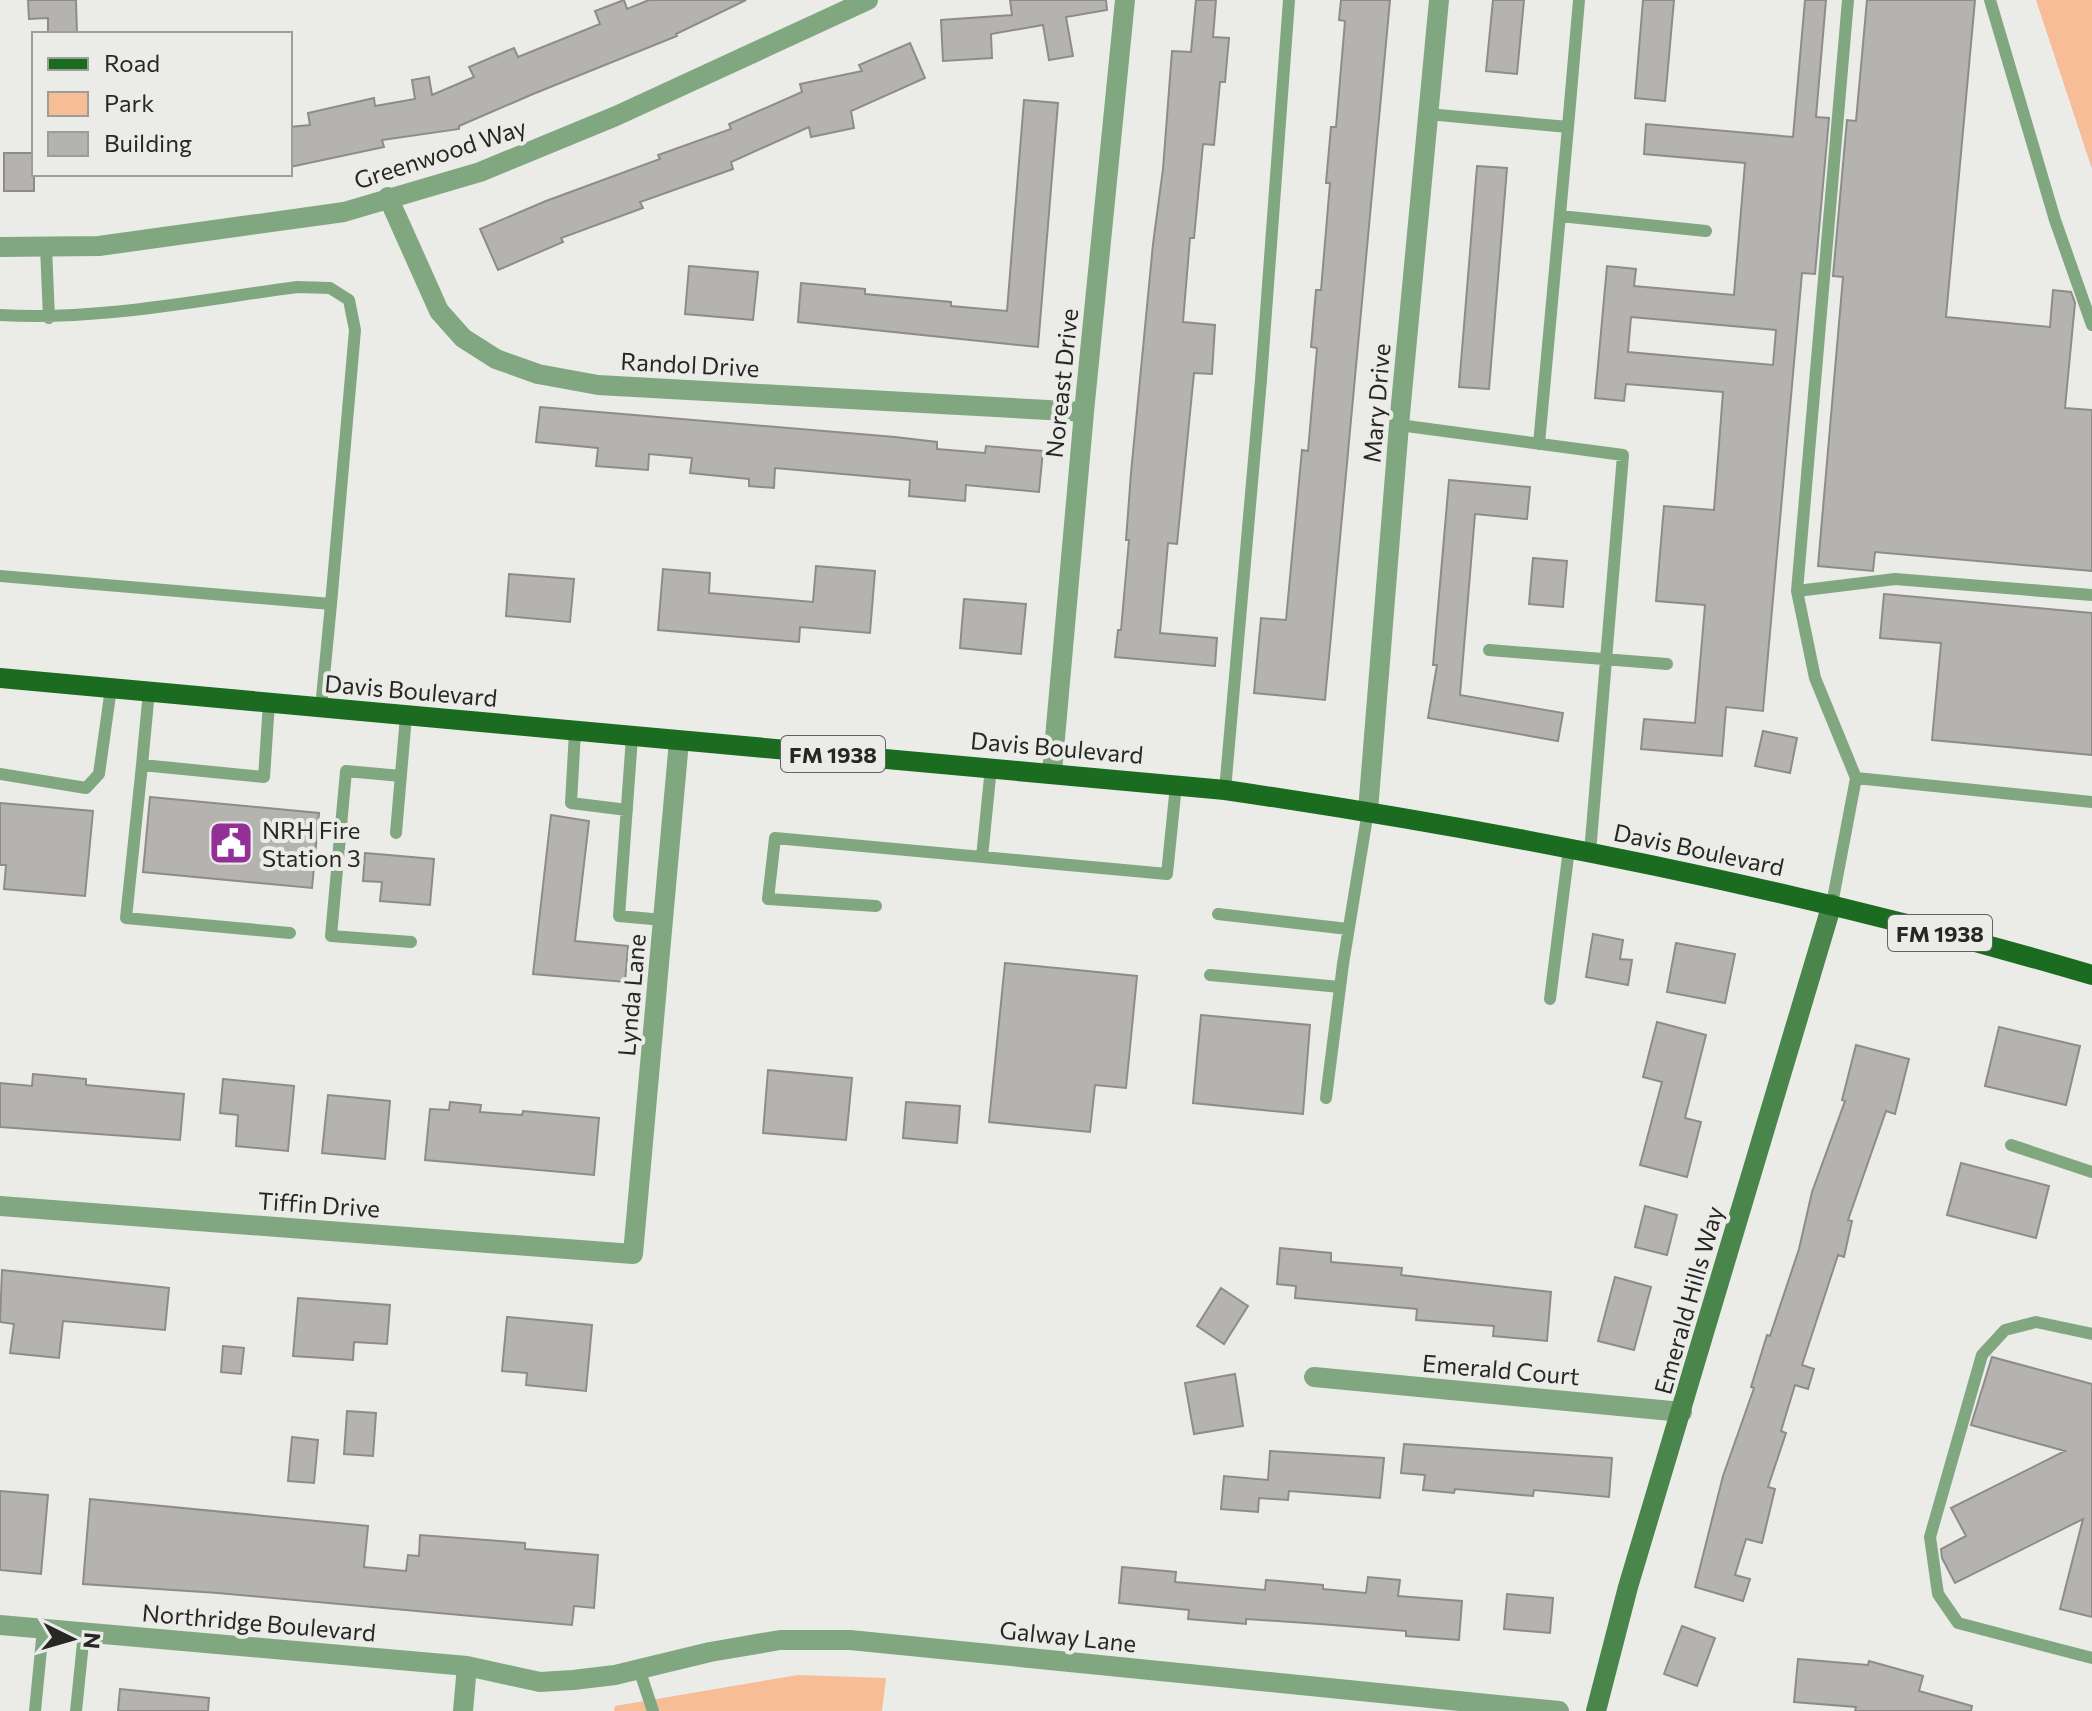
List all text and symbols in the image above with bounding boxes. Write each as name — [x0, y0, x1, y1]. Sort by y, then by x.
legend — [32, 32, 292, 176]
text: Road — [104, 48, 160, 77]
text: Park — [104, 88, 154, 117]
street label: Greenwood Way — [350, 111, 530, 195]
text: Building — [104, 128, 192, 157]
street label: Noreast Drive — [1039, 307, 1083, 459]
street label: Mary Drive — [1356, 342, 1396, 464]
street label: Randol Drive — [620, 346, 760, 382]
street label: Davis Boulevard — [323, 668, 499, 712]
street label: Davis Boulevard — [969, 725, 1145, 769]
road number: FM 1938 — [781, 736, 885, 772]
place label: NRH Fire Station 3 — [262, 815, 361, 872]
street label: Davis Boulevard — [1611, 817, 1787, 881]
public building icon: NRH Fire Station 3 — [207, 819, 255, 867]
road number: FM 1938 — [1888, 915, 1992, 951]
street label: Lynda Lane — [611, 932, 651, 1058]
street label: Tiffin Drive — [257, 1185, 381, 1223]
street label: Emerald Hills Way — [1647, 1203, 1729, 1397]
street label: Emerald Court — [1421, 1348, 1581, 1390]
street label: Northridge Boulevard — [141, 1597, 377, 1647]
north arrow — [32, 1599, 112, 1679]
street label: Galway Lane — [998, 1614, 1138, 1658]
text: N — [78, 1631, 107, 1650]

